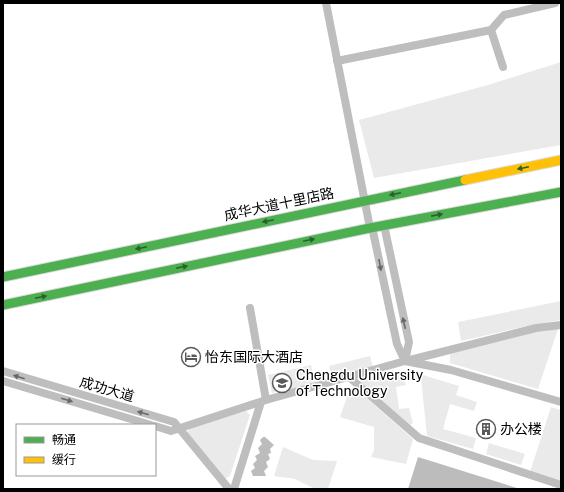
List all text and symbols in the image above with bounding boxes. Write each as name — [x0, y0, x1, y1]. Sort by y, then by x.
one-way arrow — [517, 165, 529, 171]
street label: 成华大道十里店路 — [223, 185, 335, 223]
one-way arrow — [389, 191, 402, 197]
one-way arrow — [431, 212, 443, 218]
one-way arrow — [262, 218, 274, 224]
one-way arrow — [303, 237, 315, 243]
one-way arrow — [135, 245, 147, 251]
one-way arrow — [377, 259, 383, 272]
one-way arrow — [176, 264, 188, 270]
one-way arrow — [35, 293, 47, 299]
one-way arrow — [401, 317, 407, 329]
hotel icon: 怡东国际大酒店 — [180, 346, 202, 368]
place label: 怡东国际大酒店 — [205, 349, 303, 365]
place label: Chengdu University of Technology — [296, 367, 424, 399]
school or university icon: Chengdu University of Technology — [271, 372, 293, 394]
one-way arrow — [12, 373, 24, 379]
street label: 成功大道 — [78, 374, 136, 404]
one-way arrow — [61, 397, 73, 403]
one-way arrow — [137, 410, 150, 416]
building icon: 办公楼 — [475, 418, 497, 440]
place label: 办公楼 — [500, 421, 542, 437]
legend — [16, 424, 156, 476]
text: 畅通 — [52, 433, 76, 447]
text: 缓行 — [52, 453, 76, 467]

